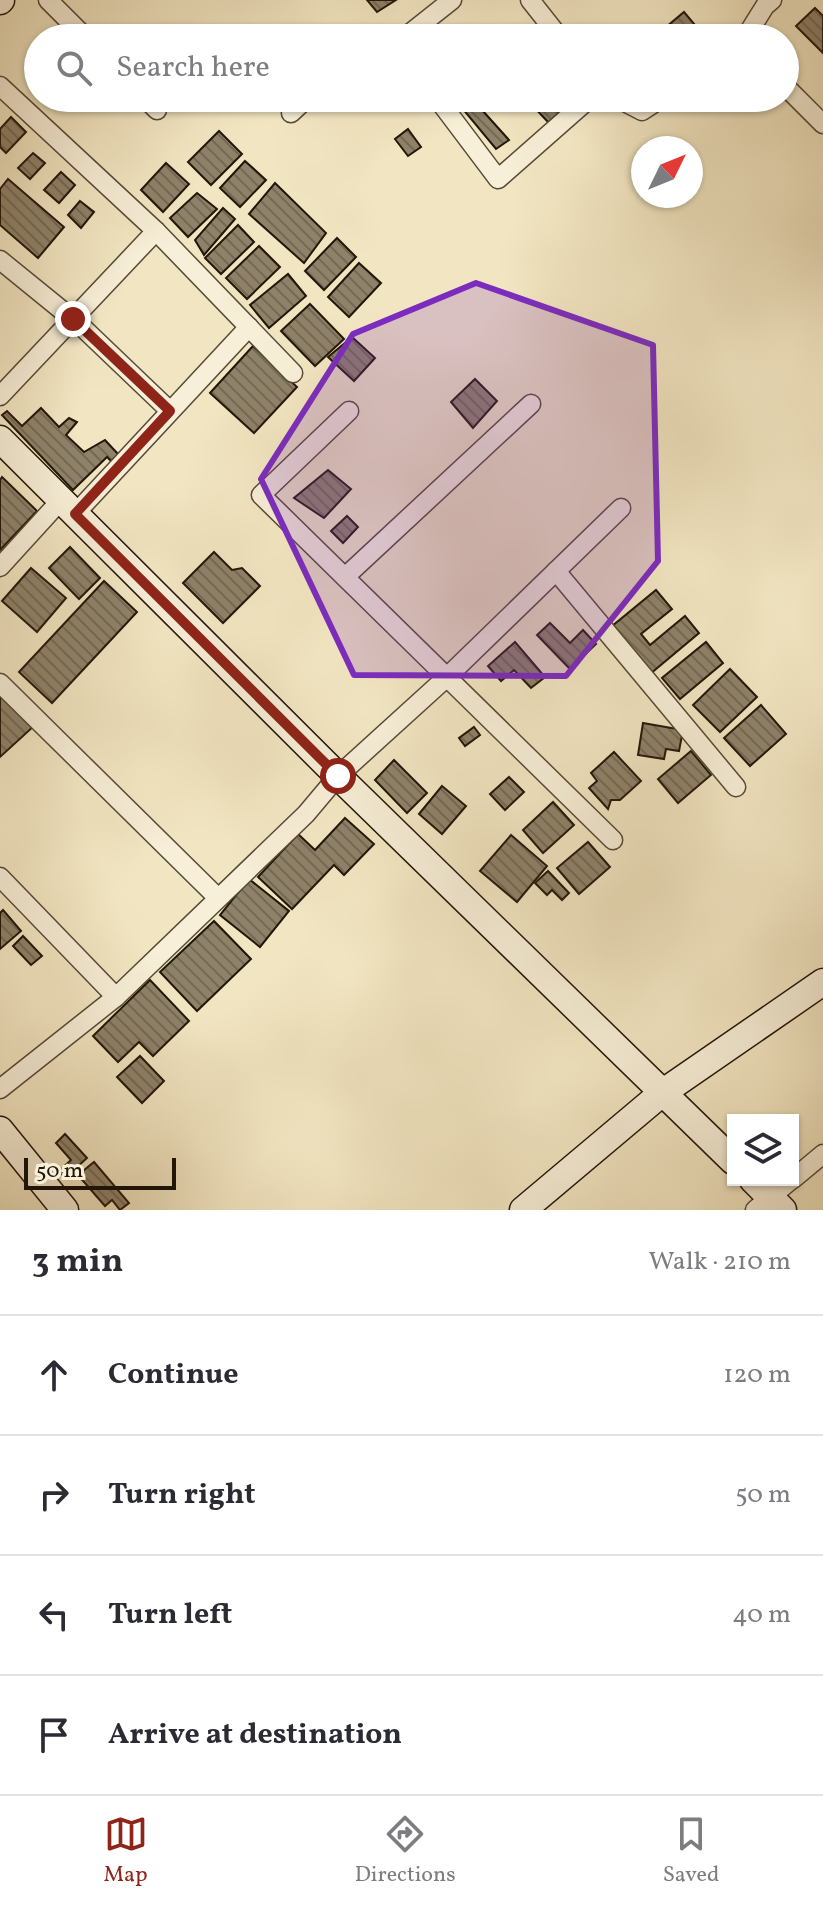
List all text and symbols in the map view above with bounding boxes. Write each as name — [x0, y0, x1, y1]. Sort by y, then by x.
search box — [24, 24, 799, 112]
icon: search — [52, 46, 96, 90]
text: Search here — [116, 47, 270, 89]
north arrow — [631, 136, 703, 208]
route end — [55, 301, 91, 337]
route start — [320, 758, 356, 794]
map controls — [727, 1114, 799, 1186]
button: layers — [727, 1114, 799, 1186]
scale bar — [24, 1154, 176, 1190]
text: 50 m — [36, 1156, 83, 1187]
text: 3 min — [32, 1239, 123, 1286]
text: Walk · 210 m — [648, 1244, 791, 1280]
icon: ahead — [32, 1353, 76, 1397]
text: Continue — [108, 1354, 239, 1396]
text: 120 m — [723, 1357, 791, 1393]
icon: right — [32, 1473, 76, 1517]
text: Turn right — [108, 1474, 256, 1516]
text: 50 m — [735, 1477, 791, 1513]
icon: left — [32, 1593, 76, 1637]
text: Turn left — [108, 1594, 232, 1636]
text: 40 m — [732, 1597, 791, 1633]
icon: arrive — [32, 1713, 76, 1757]
text: Arrive at destination — [108, 1714, 402, 1756]
tab: Map — [104, 1812, 148, 1891]
tab: Directions — [355, 1812, 456, 1891]
tab: Saved — [663, 1812, 719, 1891]

